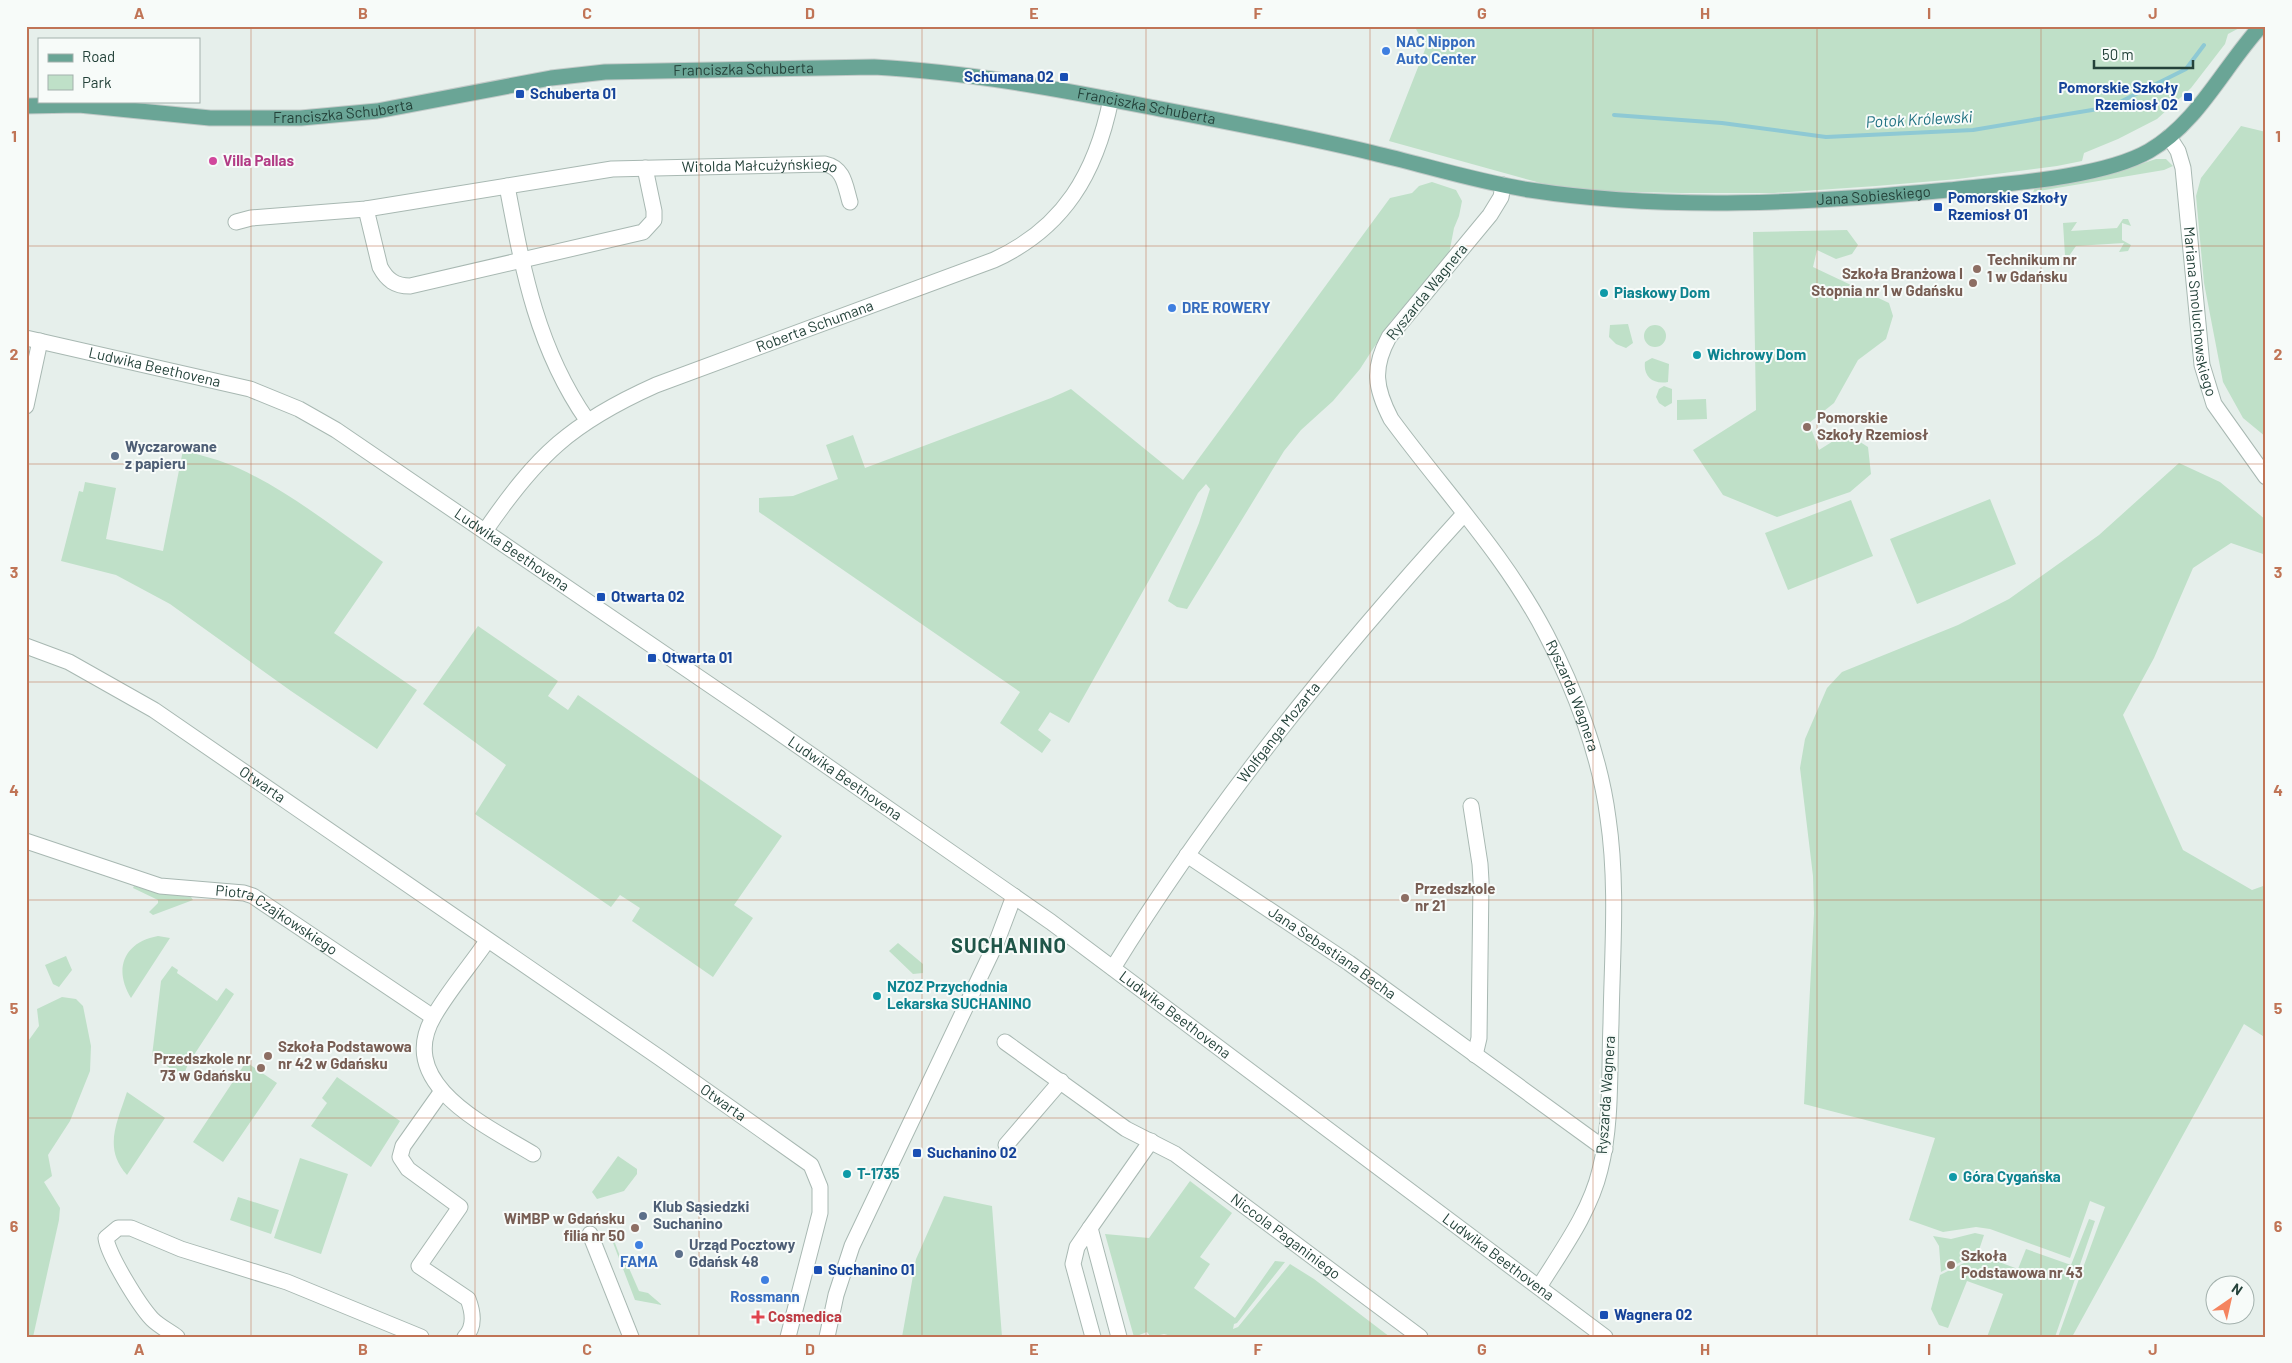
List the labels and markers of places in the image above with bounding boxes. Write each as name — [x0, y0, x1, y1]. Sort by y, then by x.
place label: NAC Nippon Auto Center — [1396, 32, 1476, 67]
marker: NAC Nippon Auto Center — [1380, 45, 1392, 57]
place label: Schumana 02 — [964, 67, 1054, 85]
marker: Schumana 02 — [1058, 71, 1070, 83]
place label: Pomorskie Szkoły Rzemiosł 02 — [2059, 78, 2178, 113]
place label: Schuberta 01 — [530, 84, 616, 102]
marker: Schuberta 01 — [514, 88, 526, 100]
marker: Pomorskie Szkoły Rzemiosł 02 — [2182, 91, 2194, 103]
place label: Villa Pallas — [223, 151, 294, 169]
marker: Villa Pallas — [207, 155, 219, 167]
place label: Pomorskie Szkoły Rzemiosł 01 — [1948, 188, 2068, 223]
marker: Pomorskie Szkoły Rzemiosł 01 — [1932, 201, 1944, 213]
place label: Technikum nr 1 w Gdańsku — [1987, 250, 2077, 285]
marker: Technikum nr 1 w Gdańsku — [1971, 263, 1983, 275]
place label: Szkoła Branżowa I Stopnia nr 1 w Gdańsku — [1811, 264, 1963, 299]
marker: Szkoła Branżowa I Stopnia nr 1 w Gdańsku — [1967, 277, 1979, 289]
place label: Piaskowy Dom — [1614, 283, 1710, 301]
marker: Piaskowy Dom — [1598, 287, 1610, 299]
place label: DRE ROWERY — [1182, 298, 1270, 316]
marker: DRE ROWERY — [1166, 302, 1178, 314]
place label: Wichrowy Dom — [1707, 345, 1806, 363]
marker: Wichrowy Dom — [1691, 349, 1703, 361]
place label: Pomorskie Szkoły Rzemiosł — [1817, 408, 1929, 443]
marker: Pomorskie Szkoły Rzemiosł — [1801, 421, 1813, 433]
place label: Wyczarowane z papieru — [125, 437, 217, 472]
marker: Wyczarowane z papieru — [109, 450, 121, 462]
place label: Otwarta 02 — [611, 587, 685, 605]
marker: Otwarta 02 — [595, 591, 607, 603]
place label: Otwarta 01 — [662, 648, 732, 666]
marker: Otwarta 01 — [646, 652, 658, 664]
place label: Przedszkole nr 21 — [1415, 879, 1495, 914]
marker: Przedszkole nr 21 — [1399, 892, 1411, 904]
place label: NZOZ Przychodnia Lekarska SUCHANINO — [887, 977, 1031, 1012]
marker: NZOZ Przychodnia Lekarska SUCHANINO — [871, 990, 883, 1002]
place label: Szkoła Podstawowa nr 42 w Gdańsku — [278, 1037, 412, 1072]
place label: Przedszkole nr 73 w Gdańsku — [154, 1049, 251, 1084]
marker: Szkoła Podstawowa nr 42 w Gdańsku — [262, 1050, 274, 1062]
marker: Przedszkole nr 73 w Gdańsku — [255, 1062, 267, 1074]
place label: Suchanino 02 — [927, 1143, 1017, 1161]
marker: Suchanino 02 — [911, 1147, 923, 1159]
place label: T-1735 — [857, 1164, 900, 1182]
place label: Góra Cygańska — [1963, 1167, 2061, 1185]
marker: T-1735 — [841, 1168, 853, 1180]
marker: Góra Cygańska — [1947, 1171, 1959, 1183]
place label: Klub Sąsiedzki Suchanino — [653, 1197, 749, 1232]
place label: WiMBP w Gdańsku filia nr 50 — [504, 1209, 625, 1244]
marker: Klub Sąsiedzki Suchanino — [637, 1210, 649, 1222]
marker: WiMBP w Gdańsku filia nr 50 — [629, 1222, 641, 1234]
place label: Urząd Pocztowy Gdańsk 48 — [689, 1235, 796, 1270]
marker: FAMA — [633, 1239, 645, 1251]
place label: Szkoła Podstawowa nr 43 — [1961, 1246, 2083, 1281]
marker: Urząd Pocztowy Gdańsk 48 — [673, 1248, 685, 1260]
place label: FAMA — [620, 1252, 658, 1270]
marker: Szkoła Podstawowa nr 43 — [1945, 1259, 1957, 1271]
place label: Suchanino 01 — [828, 1260, 915, 1278]
marker: Suchanino 01 — [812, 1264, 824, 1276]
marker: Rossmann — [759, 1274, 771, 1286]
place label: Rossmann — [730, 1287, 800, 1305]
place label: Wagnera 02 — [1614, 1305, 1692, 1323]
place label: Cosmedica — [768, 1307, 842, 1325]
marker: Wagnera 02 — [1598, 1309, 1610, 1321]
marker: Cosmedica — [752, 1311, 764, 1323]

